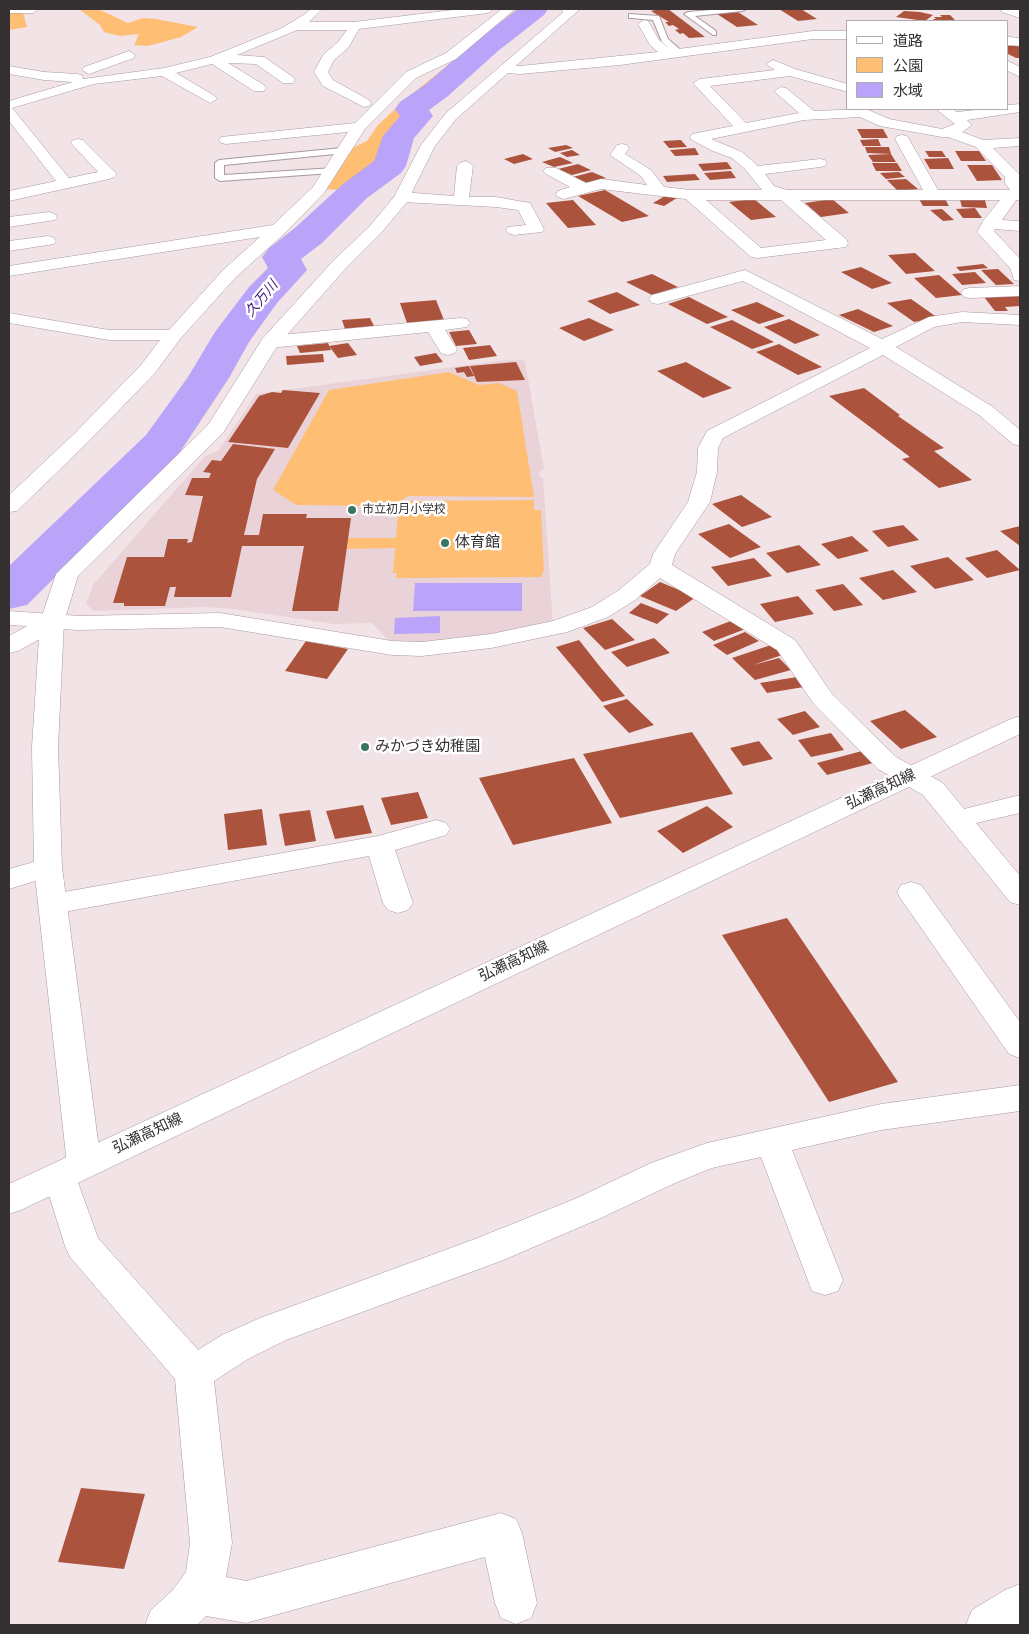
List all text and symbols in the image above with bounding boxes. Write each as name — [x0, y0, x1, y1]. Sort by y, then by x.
legend — [846, 20, 1009, 110]
text: 道路 — [893, 30, 923, 51]
text: 公園 — [893, 55, 923, 76]
text: 水域 — [893, 80, 923, 101]
water label: 久万川 — [242, 278, 282, 320]
place label: 市立初月小学校 — [362, 503, 446, 517]
marker: 市立初月小学校 — [346, 504, 358, 516]
place label: 体育館 — [455, 534, 500, 552]
marker: 体育館 — [439, 537, 451, 549]
place label: みかづき幼稚園 — [375, 738, 480, 756]
marker: みかづき幼稚園 — [359, 741, 371, 753]
street label: 弘瀬高知線 — [843, 766, 919, 814]
street label: 弘瀬高知線 — [476, 938, 552, 986]
street label: 弘瀬高知線 — [110, 1110, 186, 1158]

